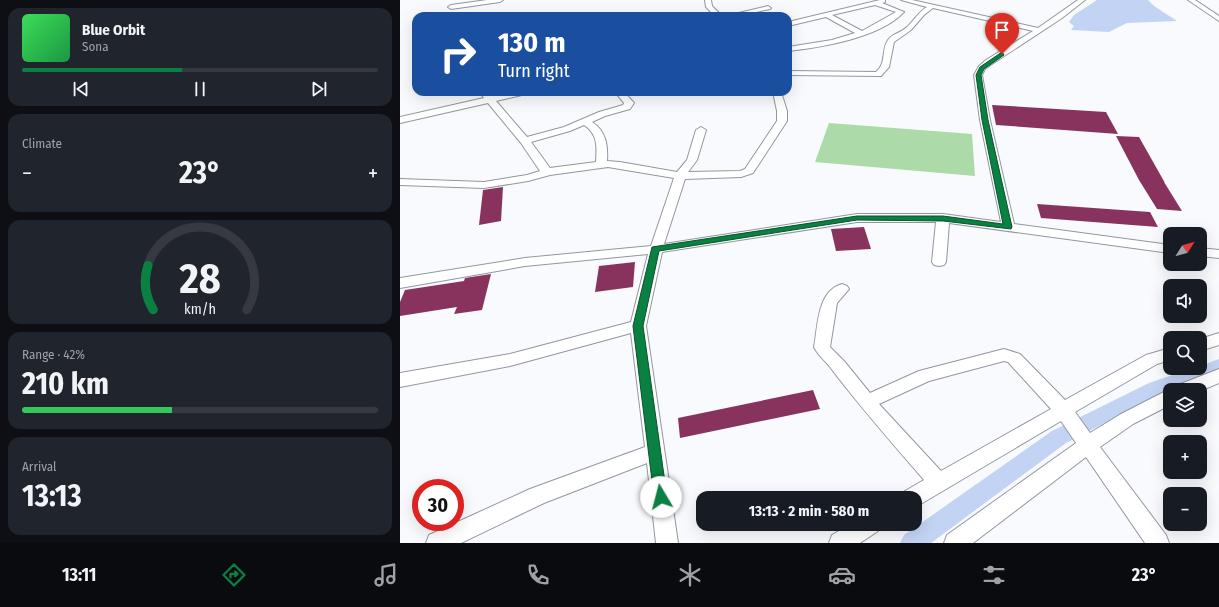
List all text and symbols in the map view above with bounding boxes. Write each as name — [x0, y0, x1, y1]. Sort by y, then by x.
pin — [985, 13, 1019, 54]
icon: arrive — [991, 19, 1013, 41]
text: Blue Orbit — [82, 21, 145, 39]
text: 130 m — [498, 26, 566, 59]
icon: right — [432, 28, 484, 80]
text: Sona — [82, 39, 109, 54]
text: Turn right — [498, 60, 570, 82]
icon: previous — [70, 78, 92, 100]
icon: pause — [189, 78, 211, 100]
icon: next — [308, 78, 330, 100]
text: Climate — [22, 136, 62, 151]
text: 23° — [179, 155, 221, 191]
text: − — [22, 160, 32, 187]
text: + — [368, 160, 378, 187]
north arrow — [1163, 227, 1207, 271]
map controls — [1163, 227, 1207, 531]
text: 28 — [178, 253, 221, 303]
button: sound — [1163, 279, 1207, 323]
text: km/h — [184, 300, 216, 317]
button: search — [1163, 331, 1207, 375]
text: Range · 42% — [22, 347, 85, 362]
text: 210 km — [22, 366, 109, 402]
button: layers — [1163, 383, 1207, 427]
button: + — [1163, 435, 1207, 479]
text: Arrival — [22, 459, 56, 474]
position arrow — [640, 476, 682, 518]
text: 13:13 — [22, 478, 82, 514]
speed limit sign: 30 — [412, 479, 464, 531]
button: − — [1163, 487, 1207, 531]
text: 13:13 · 2 min · 580 m — [749, 502, 869, 520]
icon: directions — [220, 561, 248, 589]
icon: music — [372, 561, 400, 589]
icon: phone — [524, 561, 552, 589]
icon: climate — [676, 561, 704, 589]
icon: car — [828, 561, 856, 589]
icon: filters — [980, 561, 1008, 589]
text: 13:11 — [62, 564, 96, 586]
text: 23° — [1132, 564, 1157, 586]

